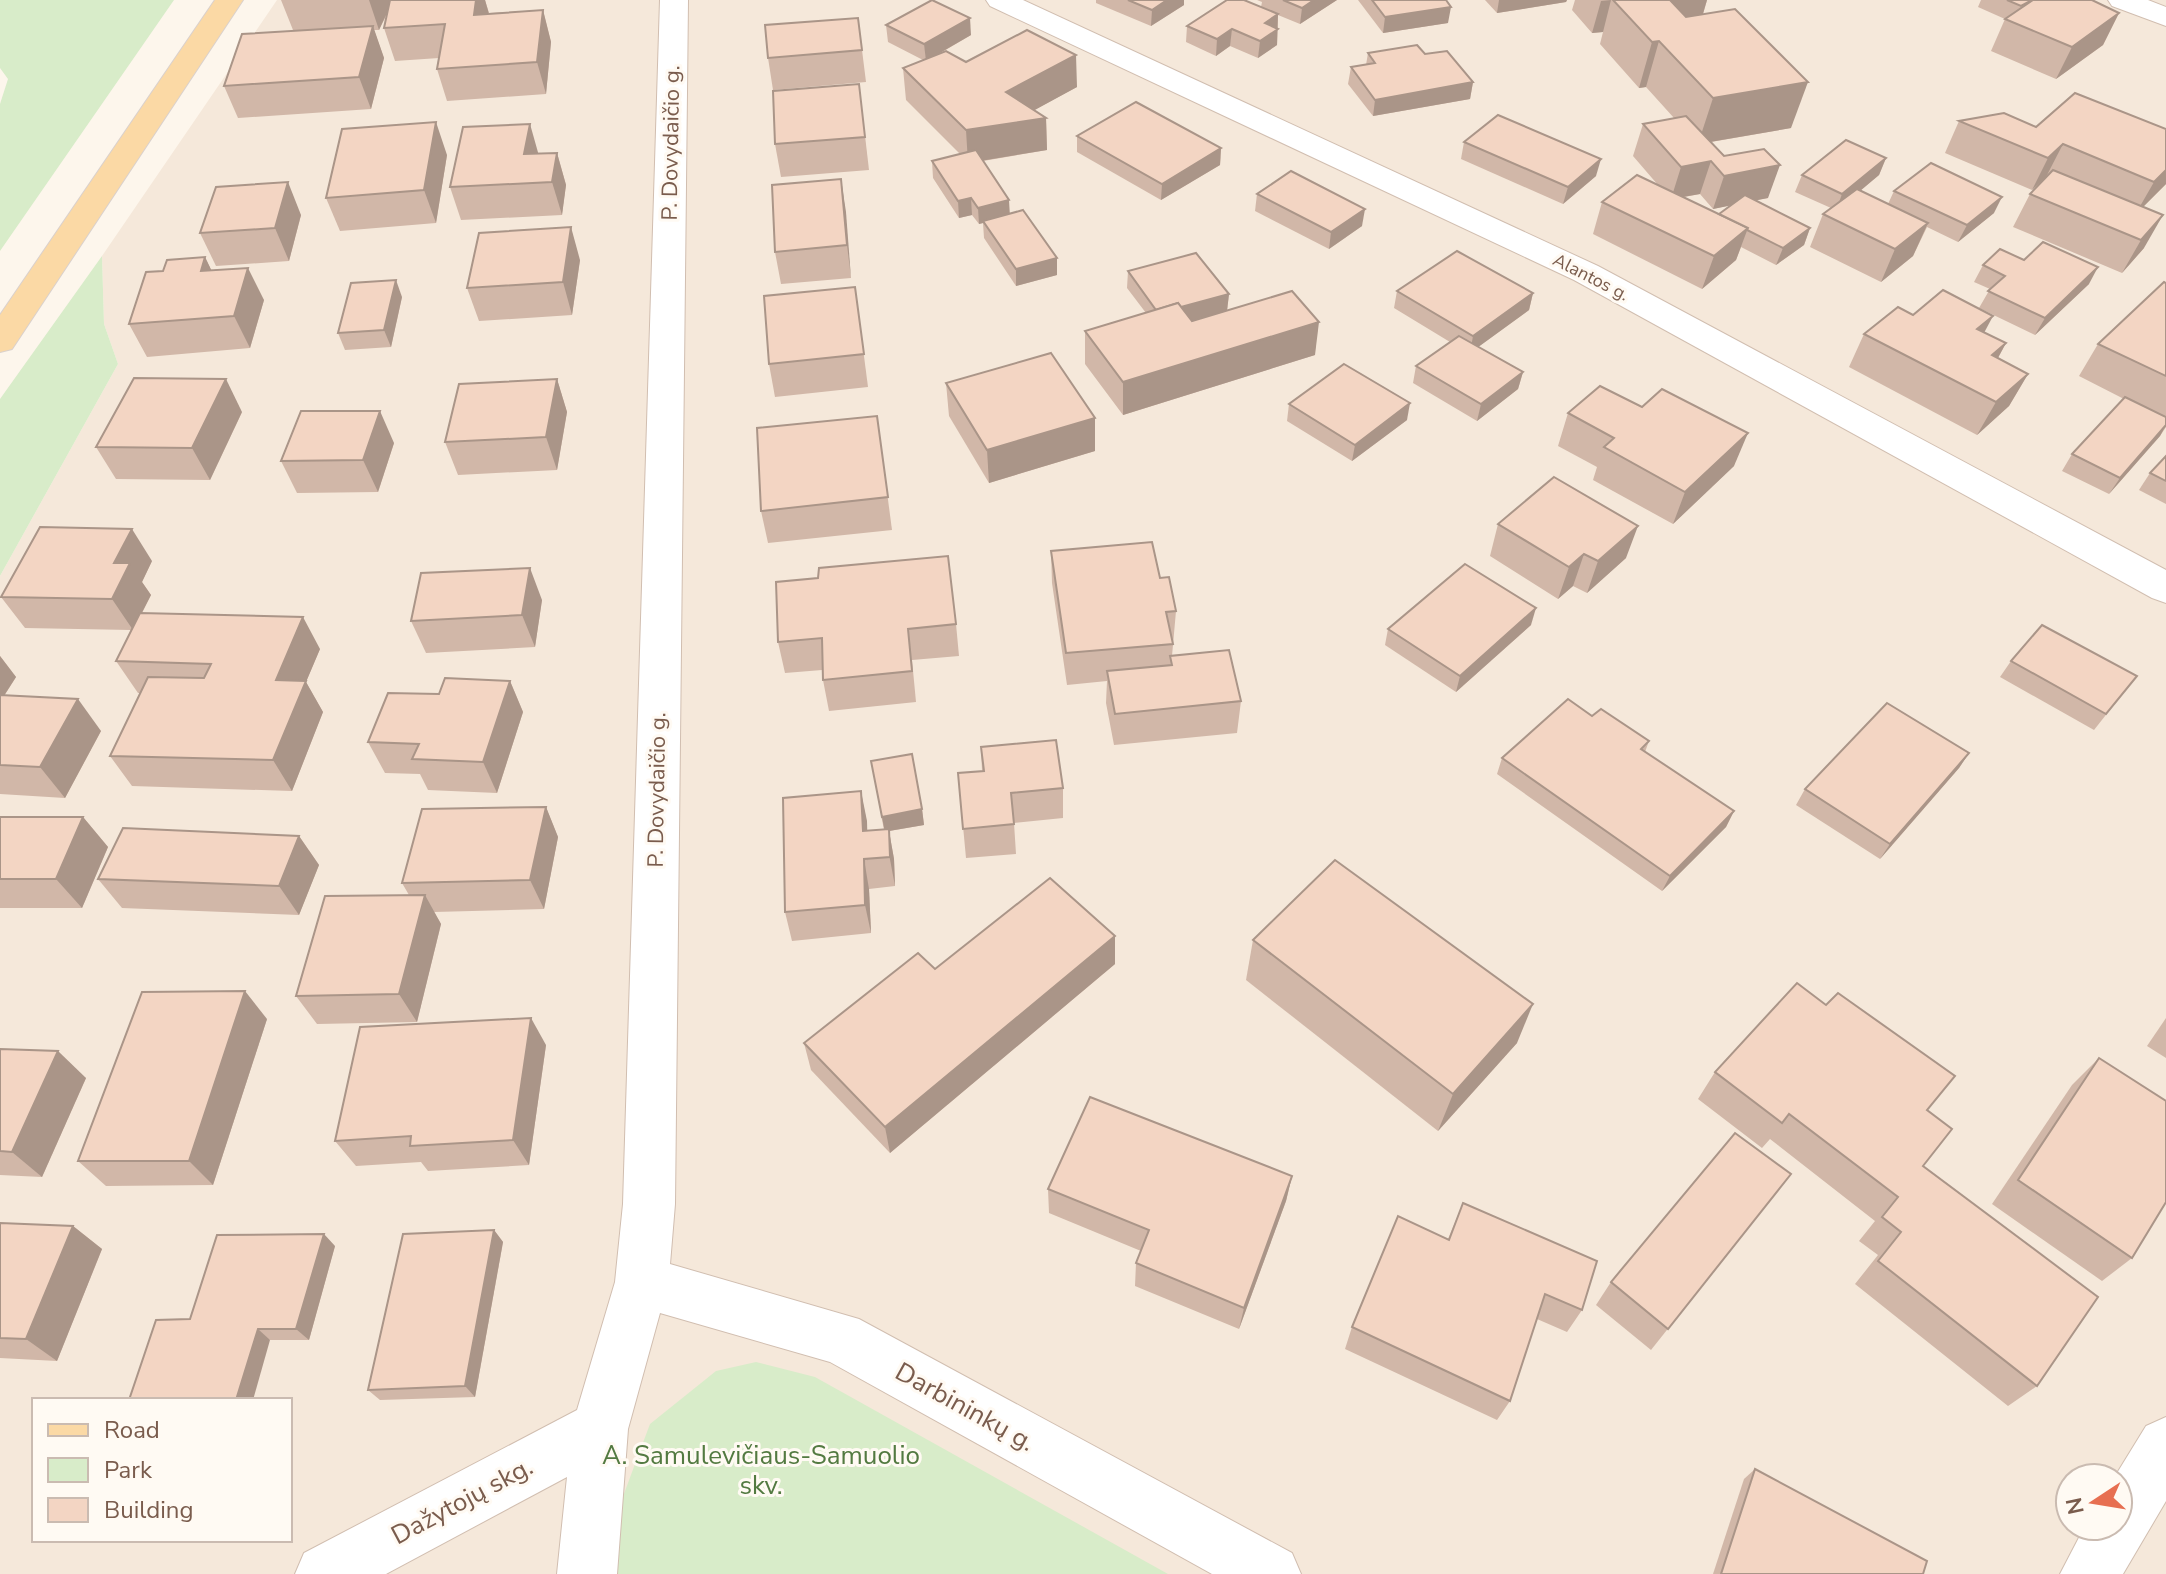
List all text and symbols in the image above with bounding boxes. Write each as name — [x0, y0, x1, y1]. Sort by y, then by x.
street label: P. Dovydaičio g. — [655, 65, 687, 221]
street label: Alantos g. — [1549, 248, 1633, 306]
street label: P. Dovydaičio g. — [641, 712, 673, 868]
street label: Darbininkų g. — [889, 1354, 1041, 1460]
legend — [32, 1398, 292, 1542]
text: Road — [104, 1414, 160, 1446]
park label: A. Samulevičiaus-Samuolio skv. — [602, 1438, 920, 1503]
street label: Dažytojų skg. — [385, 1449, 539, 1553]
text: Park — [104, 1454, 153, 1486]
north arrow — [2054, 1462, 2134, 1542]
text: Building — [104, 1494, 194, 1526]
text: N — [2059, 1495, 2092, 1517]

